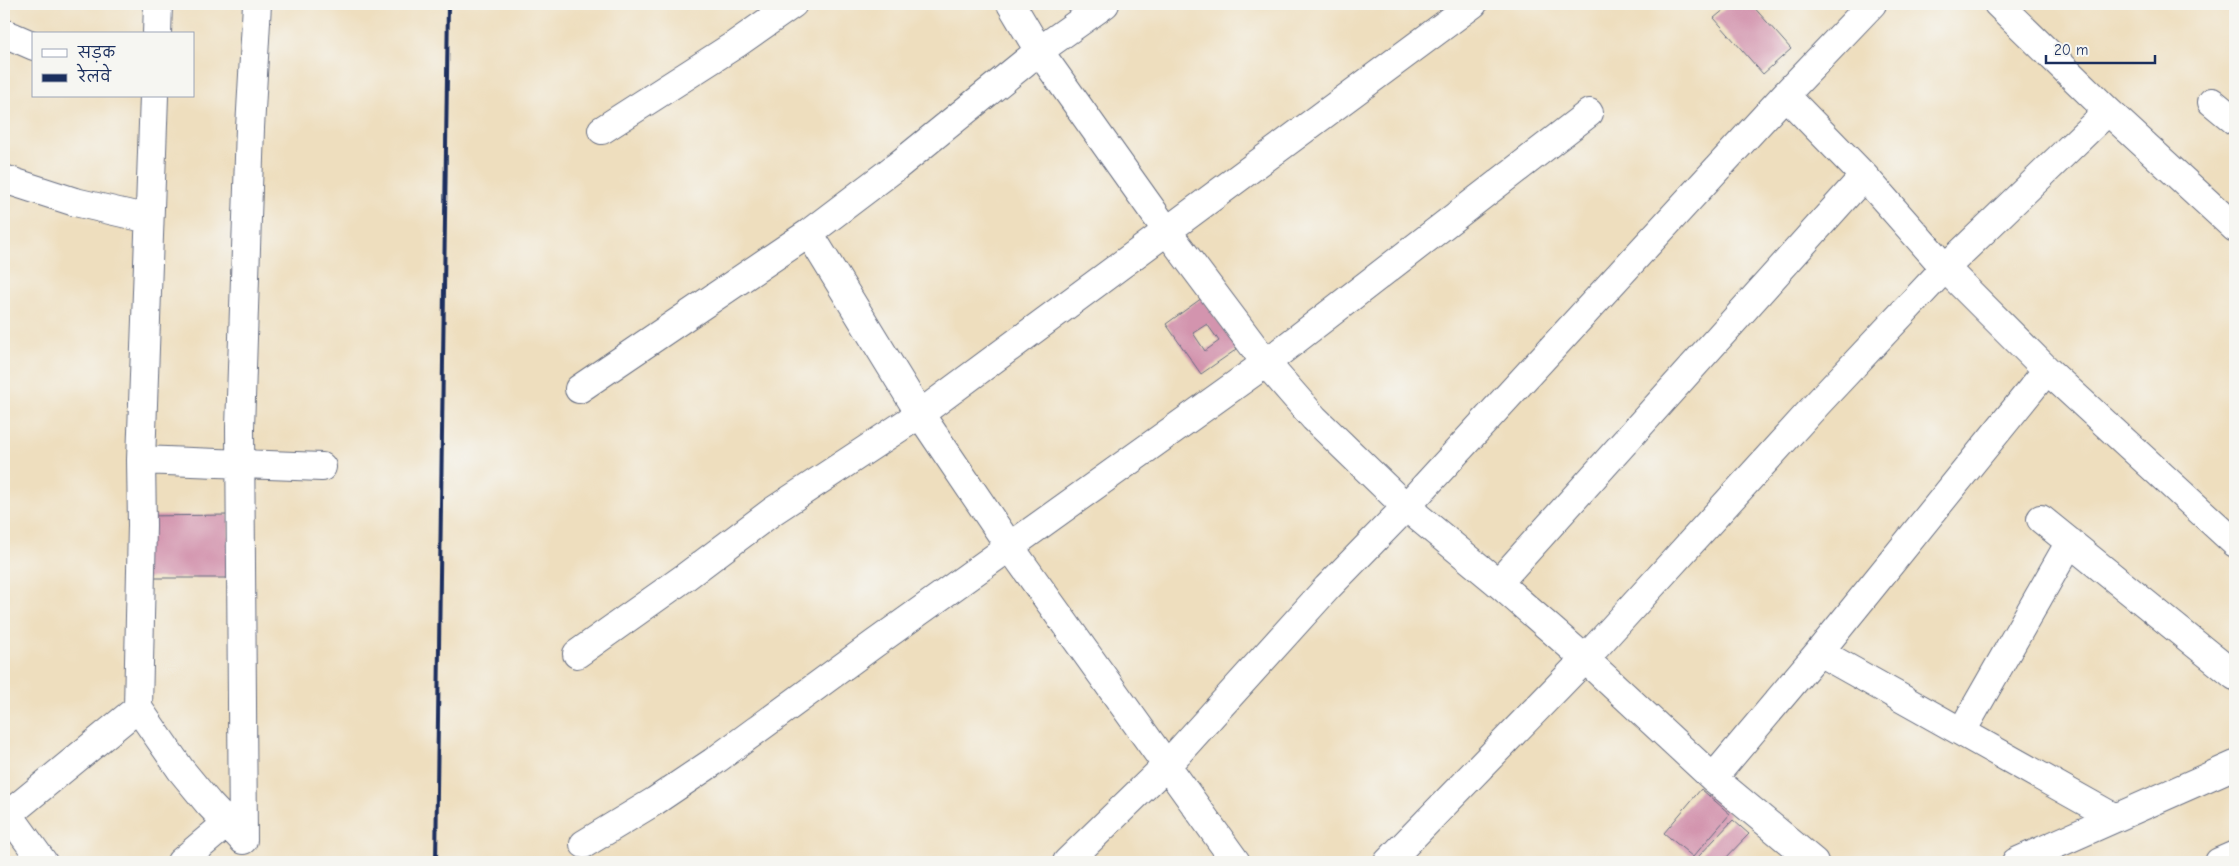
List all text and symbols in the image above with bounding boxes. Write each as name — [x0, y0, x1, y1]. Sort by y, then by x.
legend — [32, 32, 195, 98]
scale bar — [2046, 32, 2155, 64]
text: 20 m — [2054, 41, 2088, 59]
text: सड़क — [77, 44, 116, 63]
text: रेलवे — [76, 63, 112, 86]

